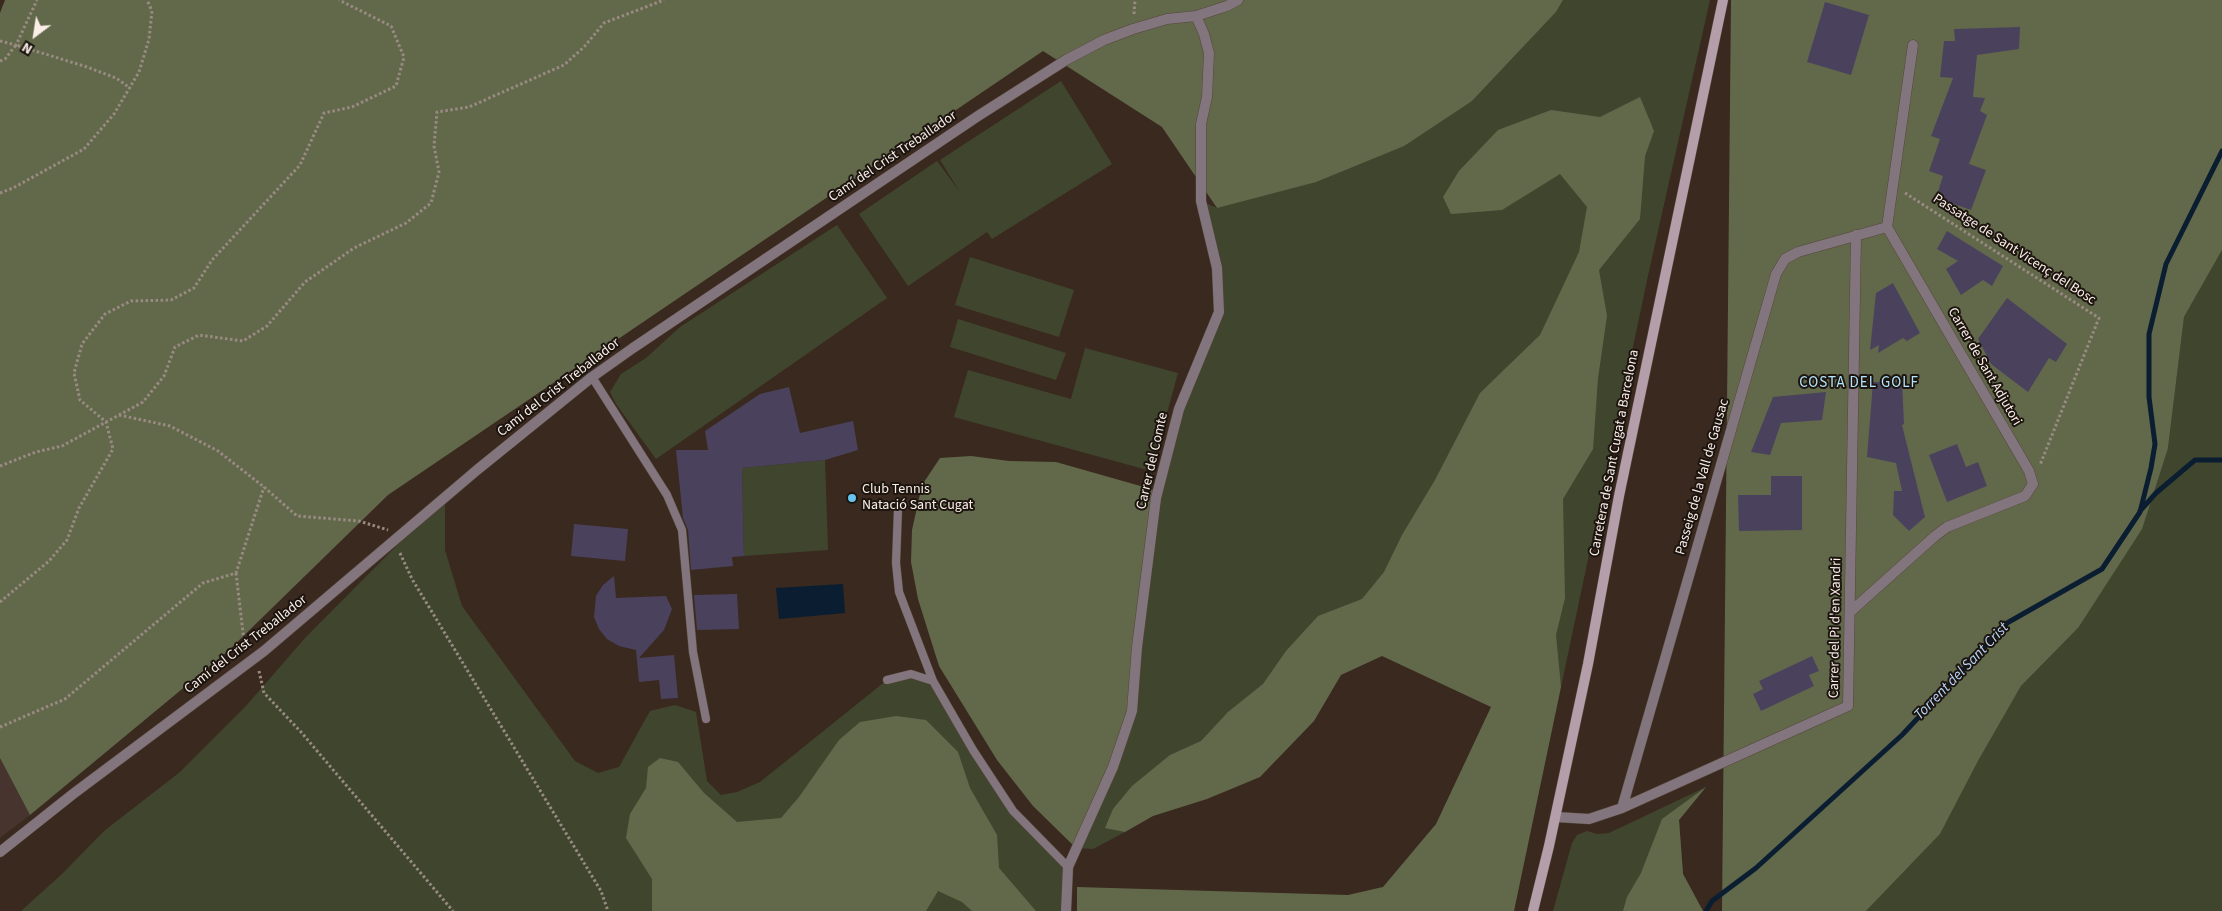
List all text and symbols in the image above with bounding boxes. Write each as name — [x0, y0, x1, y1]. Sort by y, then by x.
north arrow — [10, 10, 60, 60]
text: N — [18, 37, 36, 59]
street label: Camí del Crist Treballador — [826, 108, 960, 206]
street label: Passatge de Sant Vicenç del Bosc — [1929, 191, 2099, 309]
street label: Carrer de Sant Adjutori — [1943, 305, 2025, 429]
street label: Camí del Crist Treballador — [494, 335, 624, 441]
street label: Carretera de Sant Cugat a Barcelona — [1587, 348, 1643, 558]
district label: COSTA DEL GOLF — [1797, 375, 1921, 393]
street label: Passeig de la Vall de Gausac — [1673, 397, 1733, 557]
street label: Carrer del Comte — [1134, 411, 1172, 511]
place label: Club Tennis Natació Sant Cugat — [862, 482, 973, 514]
marker: Club Tennis Natació Sant Cugat — [846, 492, 858, 504]
street label: Carrer del Pi d'en Xandri — [1826, 558, 1846, 698]
street label: Camí del Crist Treballador — [181, 592, 311, 698]
water label: Torrent del Sant Crist — [1911, 620, 2013, 724]

